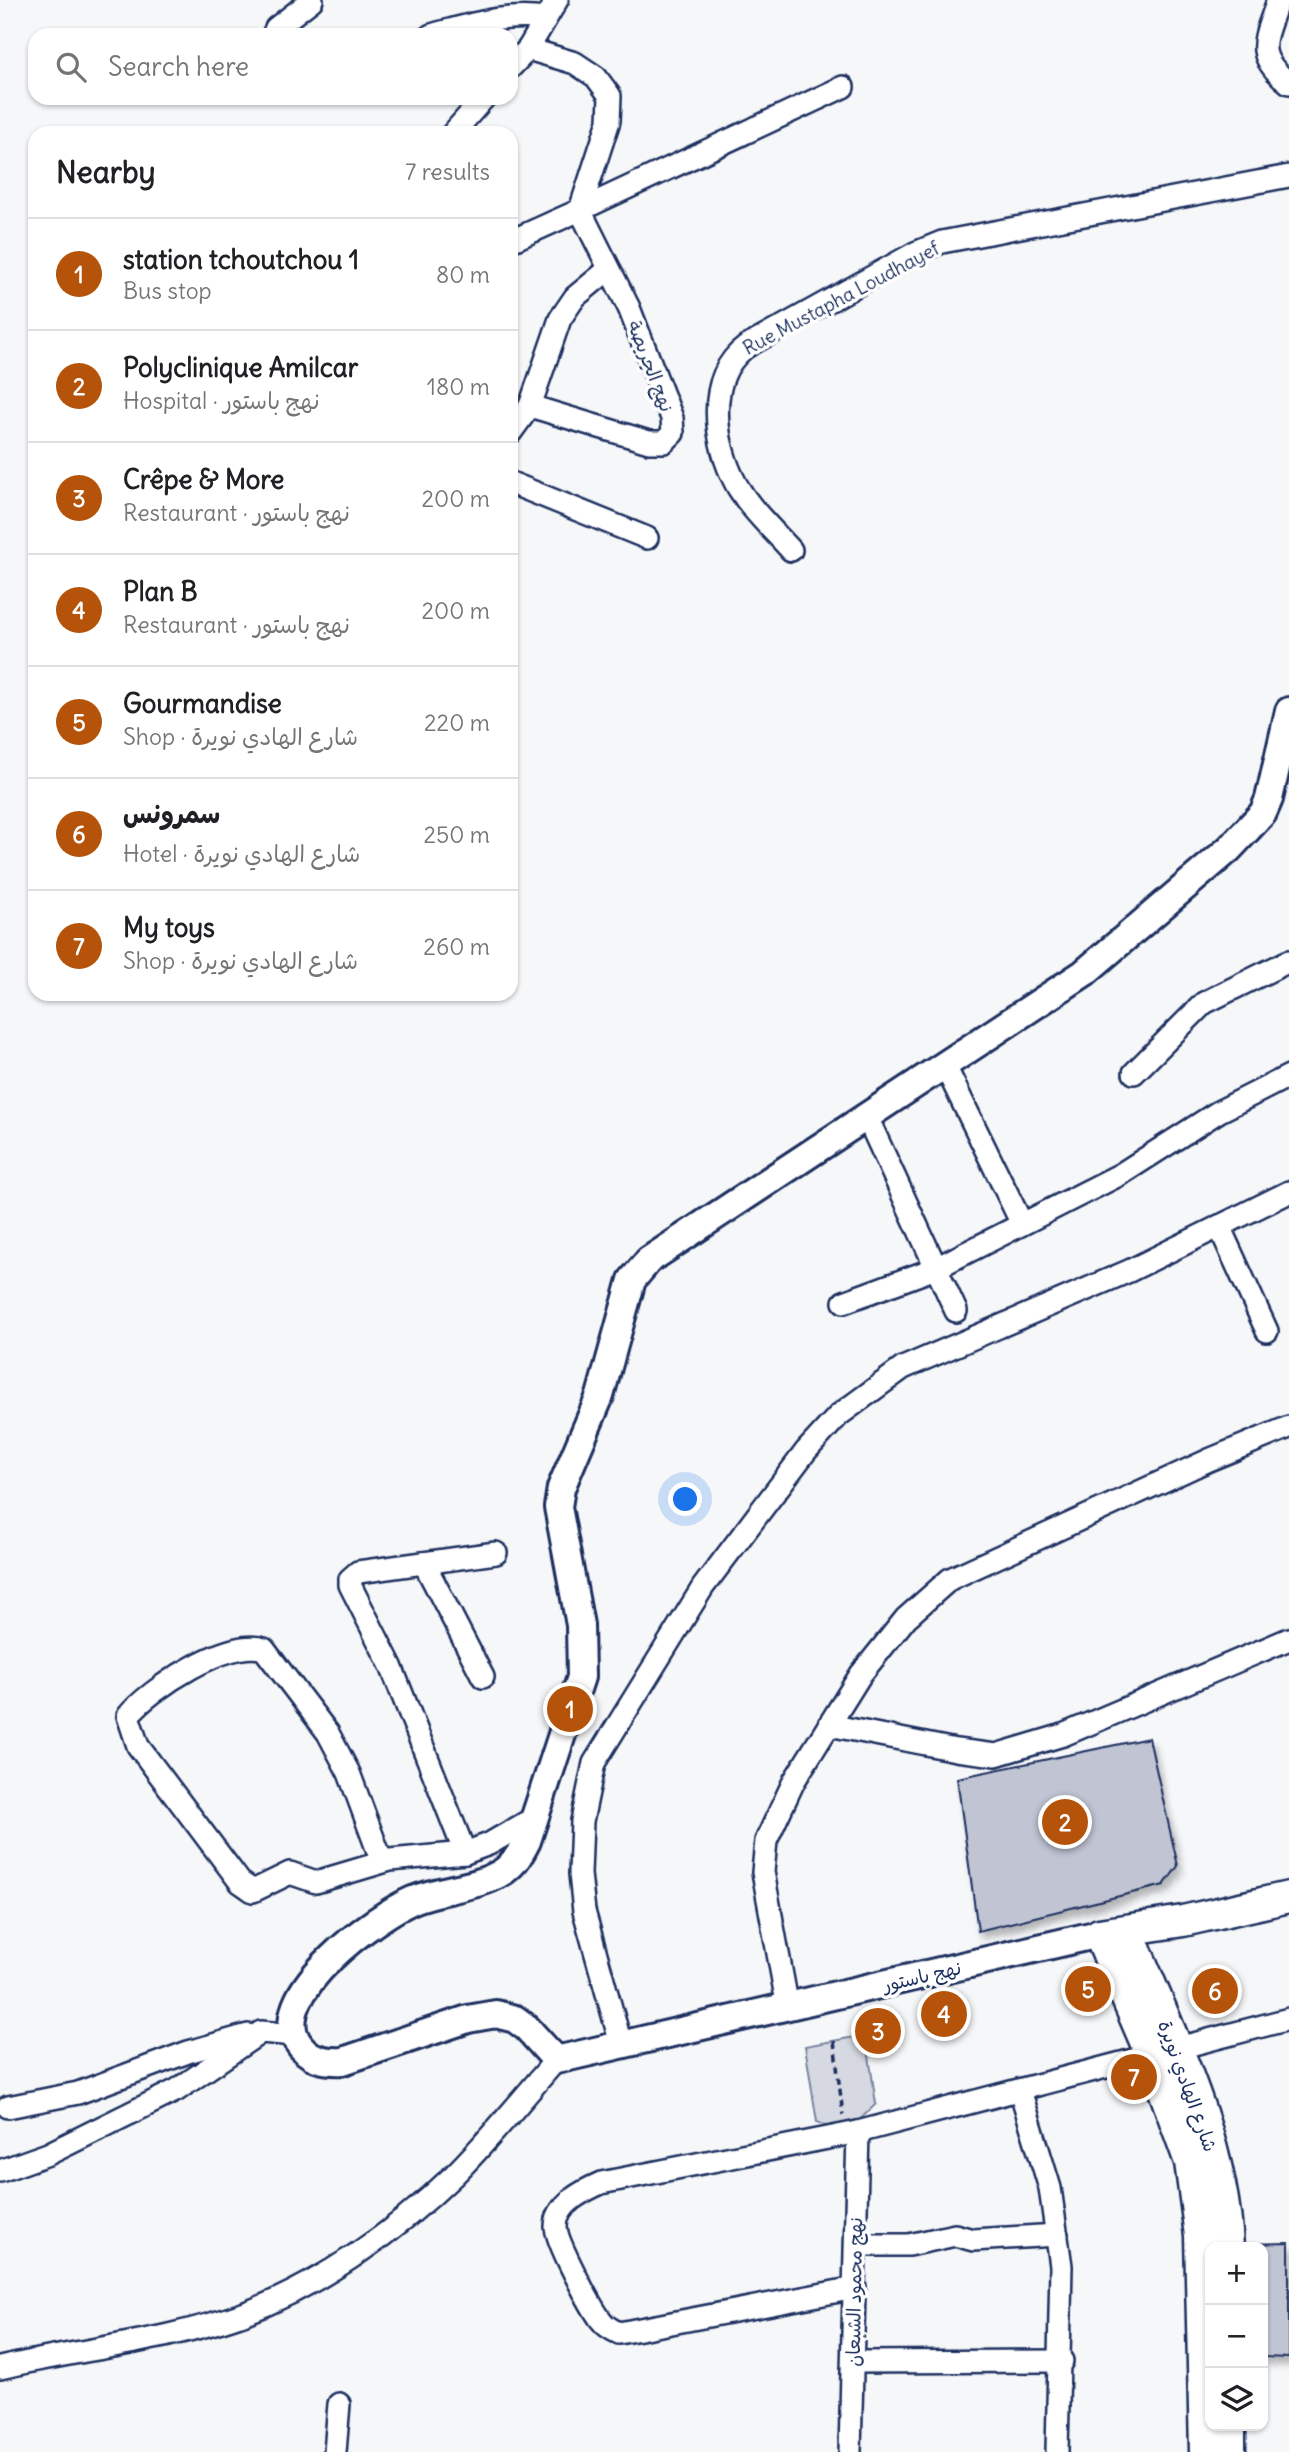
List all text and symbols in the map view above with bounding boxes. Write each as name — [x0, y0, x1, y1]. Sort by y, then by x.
search box — [28, 28, 518, 105]
icon: search — [52, 48, 90, 86]
text: Search here — [108, 50, 249, 83]
text: Nearby — [56, 153, 156, 191]
text: 7 results — [405, 157, 490, 186]
street label: Rue Mustapha Loudhayef — [739, 236, 944, 360]
text: station tchoutchou 1 — [123, 243, 359, 276]
text: 1 — [74, 260, 84, 289]
text: 80 m — [436, 260, 490, 289]
text: Bus stop — [123, 276, 212, 305]
street label: نهج الجريصة — [622, 317, 679, 415]
text: Polyclinique Amilcar — [123, 351, 358, 384]
text: 2 — [73, 372, 85, 401]
text: 180 m — [427, 372, 490, 401]
text: Hospital · نهج باستور — [123, 386, 320, 415]
text: Crêpe & More — [123, 463, 284, 496]
text: 3 — [72, 484, 86, 513]
text: 200 m — [421, 484, 490, 513]
text: Restaurant · نهج باستور — [123, 498, 350, 527]
text: Plan B — [123, 575, 198, 608]
text: 4 — [72, 596, 86, 625]
text: 200 m — [421, 596, 490, 625]
text: Restaurant · نهج باستور — [123, 610, 350, 639]
text: Gourmandise — [123, 687, 282, 720]
text: 5 — [72, 708, 86, 737]
text: 220 m — [424, 708, 490, 737]
text: Shop · شارع الهادي نويرة — [123, 722, 358, 751]
text: سمرونس — [123, 797, 220, 830]
text: 6 — [72, 820, 86, 849]
text: 250 m — [423, 820, 490, 849]
text: Hotel · شارع الهادي نويرة — [123, 839, 360, 868]
text: My toys — [123, 911, 215, 944]
text: 7 — [73, 932, 85, 961]
text: 260 m — [423, 932, 490, 961]
text: Shop · شارع الهادي نويرة — [123, 946, 358, 975]
your location — [668, 1482, 702, 1516]
pin: 1 — [547, 1683, 593, 1735]
pin: 2 — [1042, 1796, 1088, 1848]
street label: نهج باستور — [879, 1955, 964, 1998]
pin: 5 — [1065, 1963, 1111, 2015]
pin: 6 — [1192, 1965, 1238, 2017]
pin: 4 — [921, 1988, 967, 2040]
pin: 3 — [855, 2005, 901, 2057]
street label: شارع الهادي نويرة — [1150, 2017, 1223, 2156]
pin: 7 — [1111, 2051, 1157, 2103]
street label: نهج محمود الشبعان — [841, 2217, 868, 2367]
map controls — [1205, 2242, 1268, 2431]
button: + — [1205, 2242, 1268, 2305]
button: − — [1205, 2305, 1268, 2368]
button: layers — [1205, 2368, 1268, 2431]

